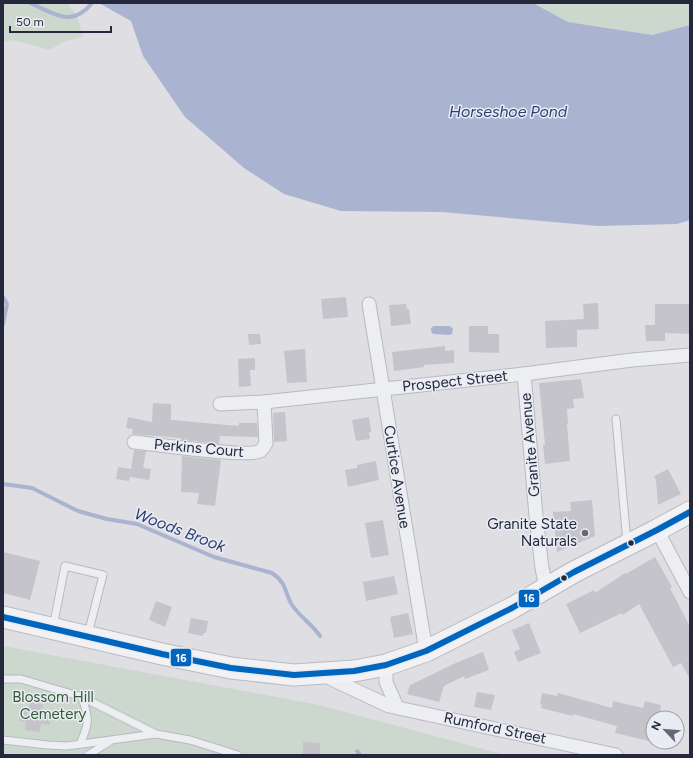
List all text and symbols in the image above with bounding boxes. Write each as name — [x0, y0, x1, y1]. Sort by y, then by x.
scale bar — [10, 8, 111, 34]
text: 50 m — [16, 15, 44, 29]
water label: Horseshoe Pond — [449, 102, 568, 121]
street label: Prospect Street — [401, 366, 509, 395]
street label: Granite Avenue — [516, 392, 544, 498]
street label: Curtice Avenue — [380, 424, 414, 530]
street label: Perkins Court — [153, 435, 245, 461]
water label: Woods Brook — [132, 504, 229, 556]
place label: Granite State Naturals — [487, 515, 577, 550]
marker: Granite State Naturals — [580, 528, 590, 538]
unlabelled marker — [626, 538, 636, 548]
unlabelled marker — [559, 573, 569, 583]
line badge: 16 — [518, 589, 540, 608]
text: 16 — [523, 592, 535, 605]
line badge: 16 — [170, 648, 192, 667]
text: 16 — [175, 652, 187, 665]
park label: Blossom Hill Cemetery — [12, 688, 94, 723]
street label: Rumford Street — [442, 708, 548, 748]
north arrow — [645, 710, 685, 750]
text: N — [649, 719, 664, 733]

